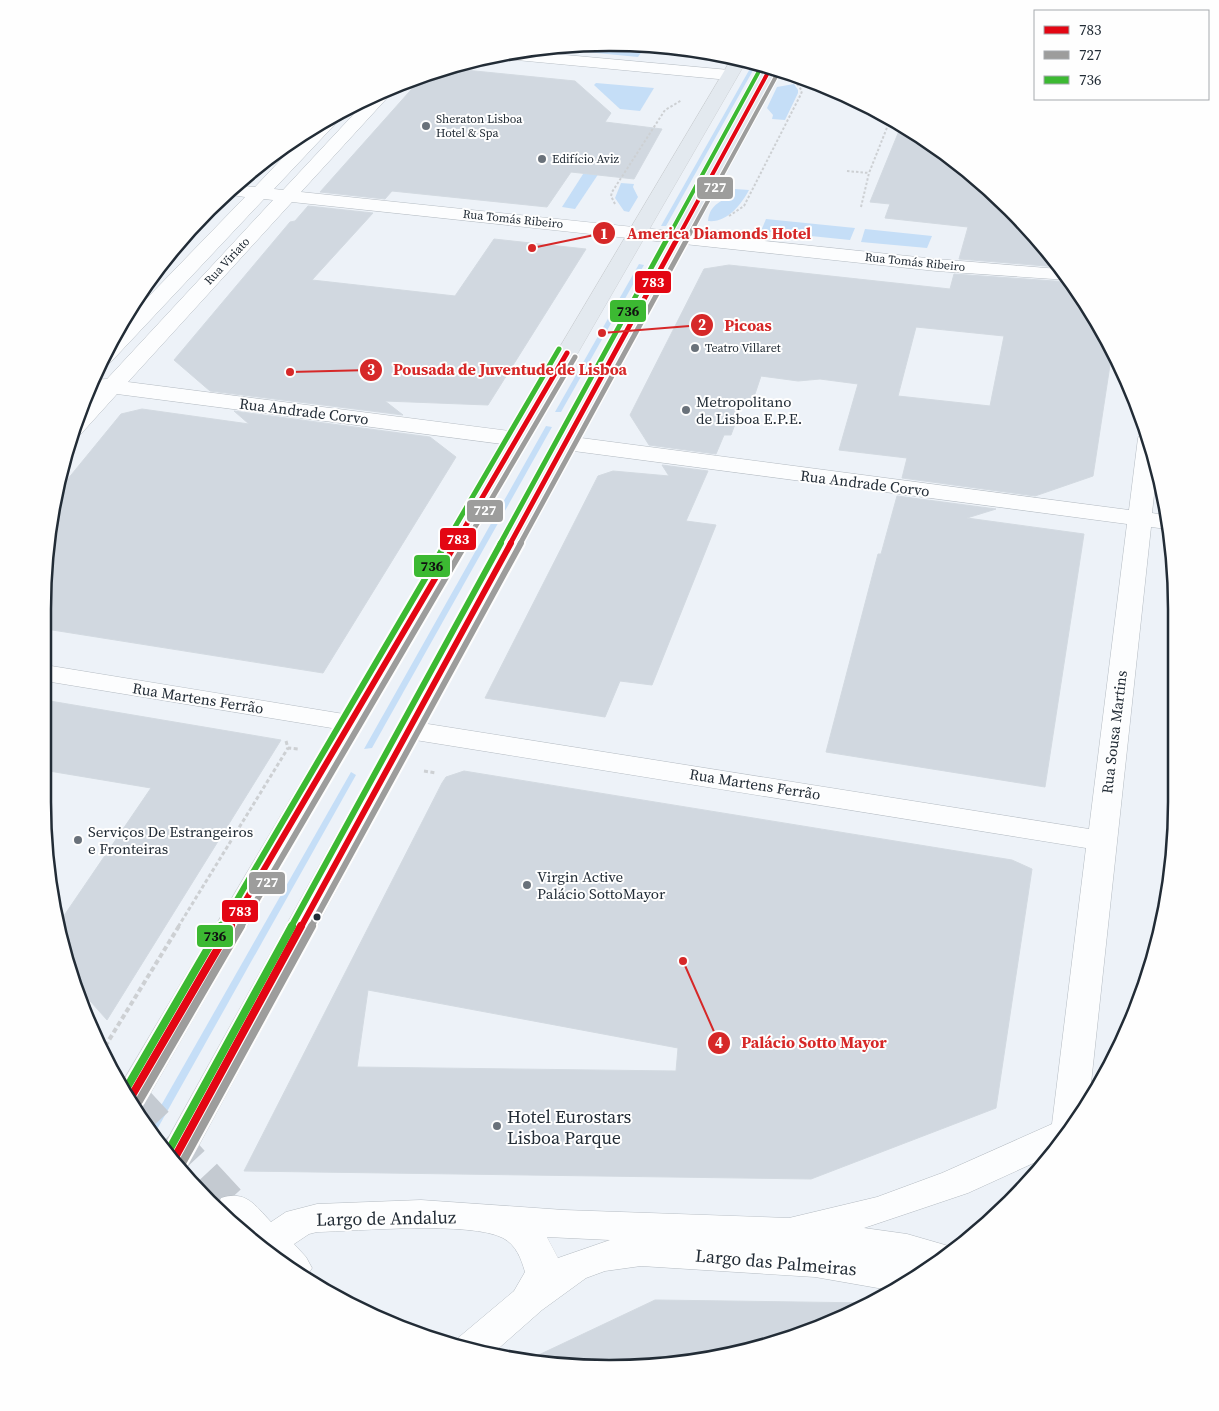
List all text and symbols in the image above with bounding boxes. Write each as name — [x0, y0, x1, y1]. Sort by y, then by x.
legend — [1034, 10, 1209, 100]
text: 783 — [1079, 19, 1102, 40]
text: 727 — [1079, 44, 1102, 65]
text: 736 — [1079, 69, 1102, 90]
place label: Sheraton Lisboa Hotel & Spa — [436, 111, 523, 141]
marker: Sheraton Lisboa Hotel & Spa — [420, 120, 432, 132]
place label: Edifício Aviz — [552, 151, 620, 167]
marker: Edifício Aviz — [536, 153, 548, 165]
line badge: 727 — [696, 176, 734, 200]
text: 727 — [704, 177, 727, 197]
street label: Rua Tomás Ribeiro — [462, 206, 564, 232]
callout: America Diamonds Hotel — [592, 218, 821, 249]
text: America Diamonds Hotel — [627, 222, 811, 244]
text: 1 — [600, 223, 608, 244]
street label: Rua Viriato — [201, 233, 254, 288]
street label: Rua Tomás Ribeiro — [864, 249, 966, 275]
line badge: 783 — [634, 270, 672, 294]
text: 783 — [642, 272, 665, 292]
line badge: 736 — [609, 299, 647, 323]
text: 736 — [617, 301, 640, 321]
callout: Picoas — [690, 309, 782, 340]
text: 2 — [698, 314, 706, 335]
text: Picoas — [724, 314, 772, 336]
place label: Teatro Villaret — [705, 340, 781, 356]
marker: Teatro Villaret — [689, 342, 701, 354]
callout: Pousada de Juventude de Lisboa — [358, 354, 637, 385]
text: Pousada de Juventude de Lisboa — [393, 358, 628, 380]
text: 3 — [367, 359, 375, 380]
place label: Metropolitano de Lisboa E.P.E. — [696, 391, 802, 429]
street label: Rua Andrade Corvo — [238, 393, 370, 429]
marker: Metropolitano de Lisboa E.P.E. — [680, 404, 692, 416]
street label: Rua Andrade Corvo — [799, 465, 931, 501]
line badge: 727 — [466, 499, 504, 523]
text: 727 — [474, 500, 497, 520]
line badge: 783 — [439, 527, 477, 551]
text: 783 — [447, 529, 470, 549]
line badge: 736 — [413, 554, 451, 578]
text: 736 — [421, 556, 444, 576]
street label: Rua Sousa Martins — [1096, 669, 1132, 795]
street label: Rua Martens Ferrão — [131, 677, 265, 719]
street label: Rua Martens Ferrão — [688, 763, 822, 805]
place label: Serviços De Estrangeiros e Fronteiras — [88, 821, 253, 859]
marker: Serviços De Estrangeiros e Fronteiras — [72, 834, 84, 846]
place label: Virgin Active Palácio SottoMayor — [537, 866, 666, 904]
line badge: 727 — [248, 871, 286, 895]
text: 727 — [256, 872, 279, 892]
marker: Virgin Active Palácio SottoMayor — [521, 879, 533, 891]
line badge: 783 — [221, 899, 259, 923]
text: 783 — [229, 901, 252, 921]
unlabelled marker — [312, 912, 322, 922]
line badge: 736 — [196, 924, 234, 948]
text: 736 — [204, 926, 227, 946]
callout: Palácio Sotto Mayor — [706, 1027, 897, 1058]
text: Palácio Sotto Mayor — [741, 1031, 887, 1053]
text: 4 — [715, 1032, 723, 1053]
place label: Hotel Eurostars Lisboa Parque — [507, 1104, 632, 1150]
marker: Hotel Eurostars Lisboa Parque — [491, 1120, 503, 1132]
street label: Largo de Andaluz — [316, 1204, 456, 1232]
street label: Largo das Palmeiras — [694, 1242, 858, 1282]

